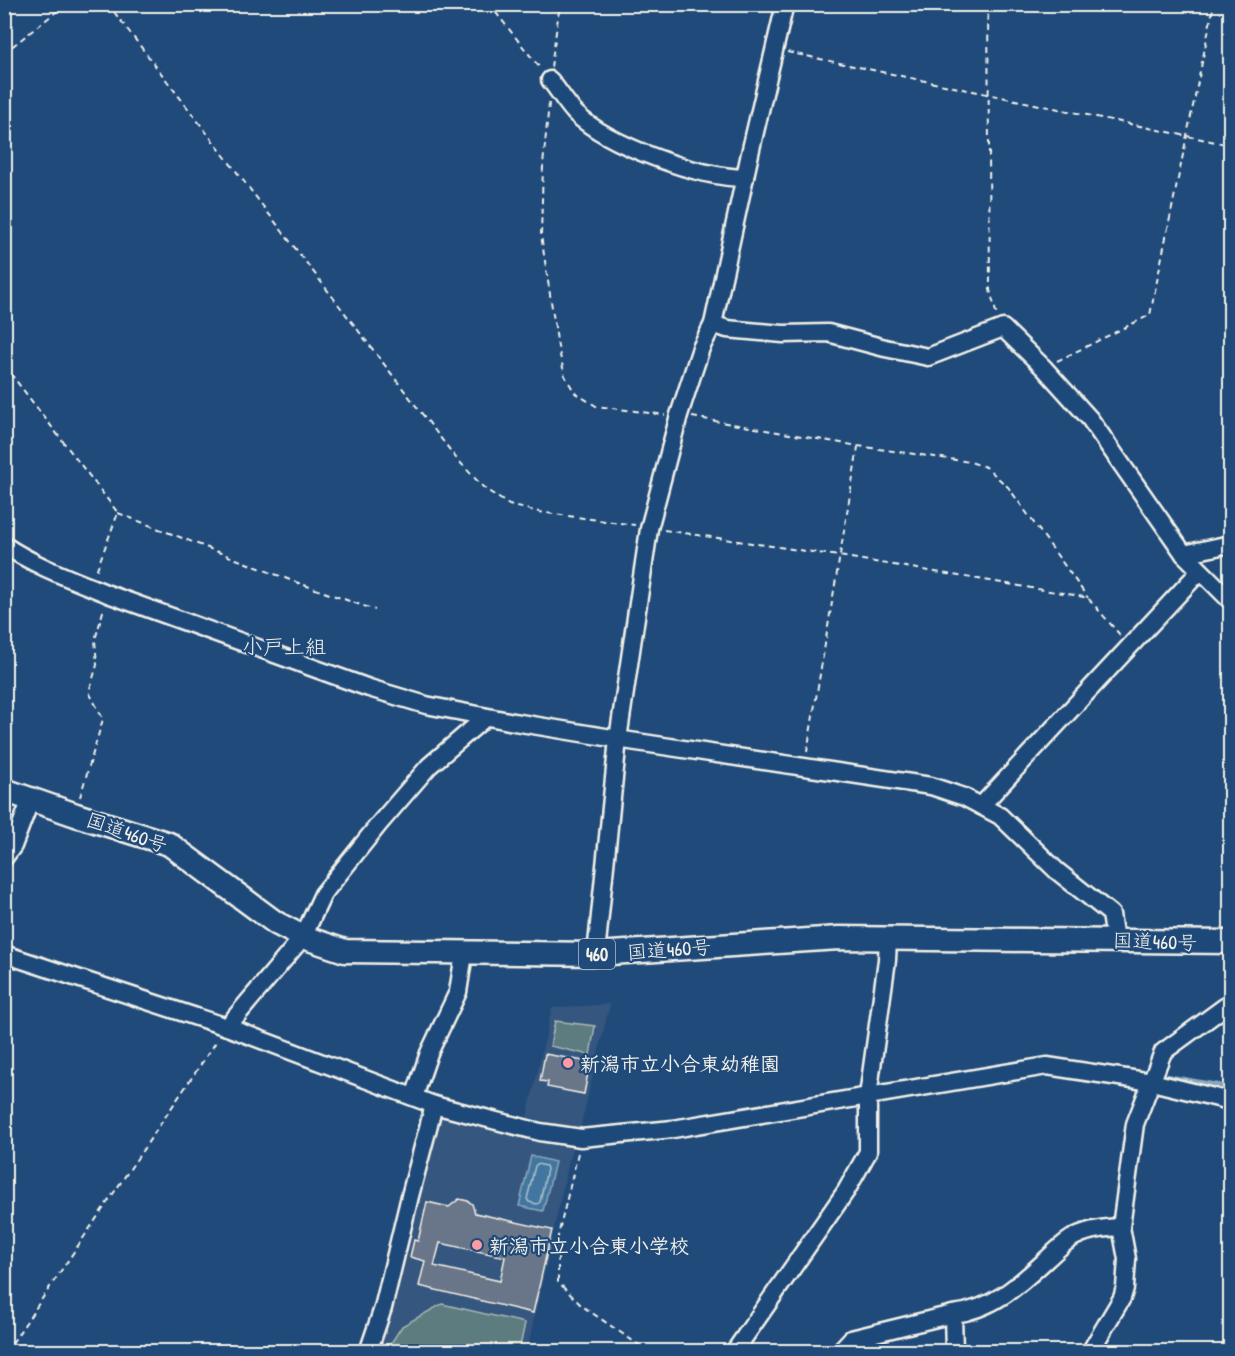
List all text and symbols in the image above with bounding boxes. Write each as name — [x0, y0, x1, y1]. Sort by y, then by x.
district label: 小戸上組 — [242, 632, 326, 661]
street label: 国道460号 — [83, 805, 171, 859]
street label: 国道460号 — [1112, 926, 1198, 956]
street label: 国道460号 — [626, 933, 712, 965]
road number: 460 — [579, 939, 615, 969]
place label: 新潟市立小合東幼稚園 — [580, 1050, 780, 1077]
marker: 新潟市立小合東幼稚園 — [561, 1056, 575, 1070]
place label: 新潟市立小合東小学校 — [489, 1232, 689, 1259]
marker: 新潟市立小合東小学校 — [470, 1238, 484, 1252]

